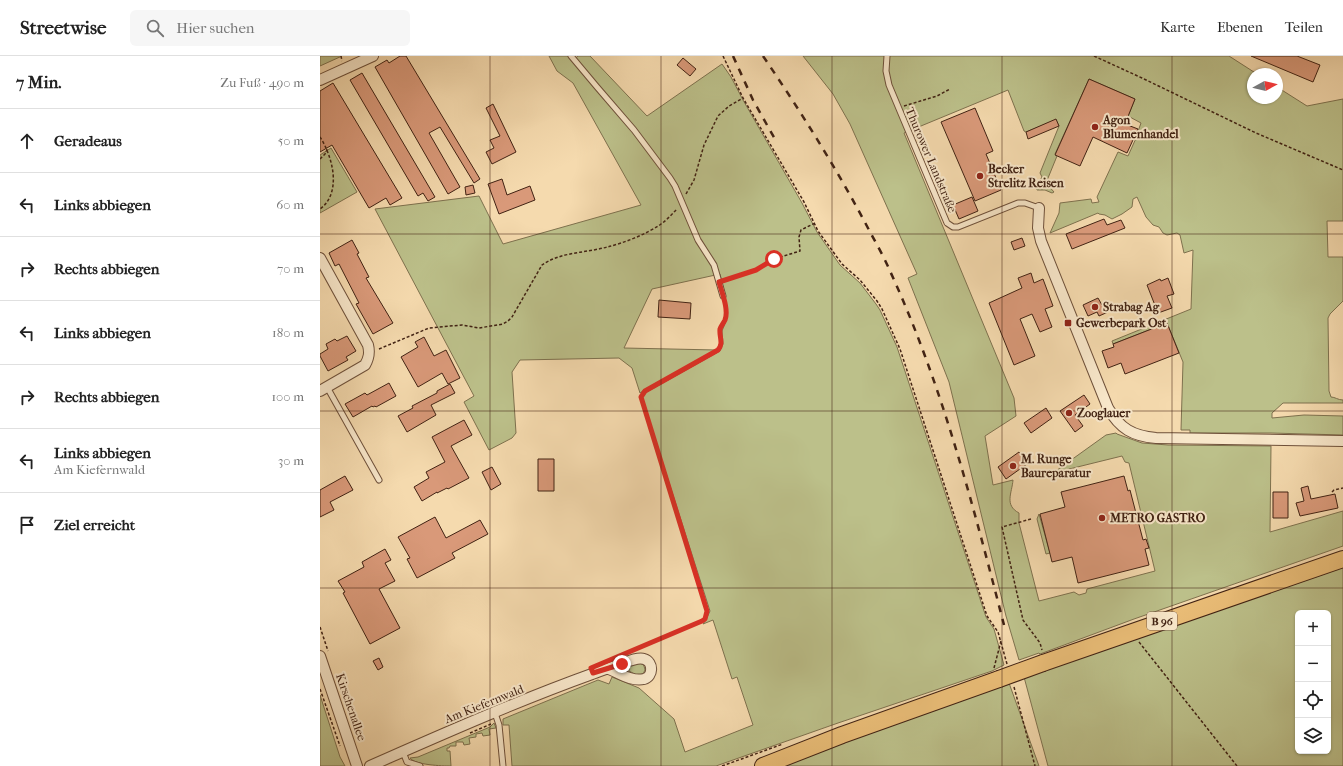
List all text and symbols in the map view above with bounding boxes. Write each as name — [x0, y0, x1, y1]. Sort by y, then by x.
search box — [130, 10, 410, 46]
text: Streetwise — [20, 17, 106, 39]
icon: search — [144, 17, 166, 39]
text: Hier suchen — [176, 19, 255, 37]
text: Karte — [1160, 19, 1195, 36]
text: Ebenen — [1217, 19, 1263, 36]
text: Teilen — [1285, 19, 1323, 36]
north arrow — [1247, 68, 1283, 104]
text: 7 Min. — [16, 72, 62, 92]
text: Zu Fuß · 490 m — [220, 75, 304, 90]
street label: Thurower Landstraße — [902, 105, 960, 215]
place label: Agon Blumenhandel — [1102, 113, 1179, 141]
marker: Agon Blumenhandel — [1090, 122, 1100, 132]
icon: ahead — [16, 130, 38, 152]
text: Geradeaus — [54, 132, 122, 150]
text: 50 m — [278, 133, 304, 148]
place label: Becker Strelitz Reisen — [988, 162, 1065, 190]
marker: Becker Strelitz Reisen — [975, 171, 985, 181]
icon: left — [16, 194, 38, 216]
text: Links abbiegen — [54, 196, 151, 214]
text: 60 m — [276, 197, 304, 212]
route start — [765, 250, 783, 268]
icon: right — [16, 258, 38, 280]
text: Rechts abbiegen — [54, 260, 159, 278]
text: 70 m — [277, 261, 304, 276]
place label: Strabag Ag — [1103, 300, 1160, 315]
marker: Strabag Ag — [1090, 302, 1100, 312]
place label: Gewerbepark Ost — [1076, 316, 1167, 331]
marker: Gewerbepark Ost — [1063, 318, 1073, 328]
icon: left — [16, 322, 38, 344]
text: Links abbiegen — [54, 324, 151, 342]
text: 180 m — [272, 325, 304, 340]
icon: right — [16, 386, 38, 408]
text: Rechts abbiegen — [54, 388, 159, 406]
text: 100 m — [271, 389, 304, 404]
place label: Zooglauer — [1077, 406, 1131, 421]
marker: Zooglauer — [1064, 408, 1074, 418]
text: Links abbiegen — [54, 444, 151, 462]
icon: left — [16, 450, 38, 472]
place label: M. Runge Baureparatur — [1020, 452, 1092, 481]
text: 30 m — [278, 453, 304, 468]
marker: M. Runge Baureparatur — [1008, 461, 1018, 471]
text: Am Kiefernwald — [54, 462, 145, 477]
place label: METRO GASTRO — [1109, 511, 1206, 525]
marker: METRO GASTRO — [1097, 513, 1107, 523]
icon: arrive — [16, 514, 38, 536]
text: Ziel erreicht — [54, 516, 135, 534]
map controls — [1295, 610, 1331, 754]
button: + — [1295, 610, 1331, 646]
road number: B 96 — [1147, 612, 1177, 630]
button: − — [1295, 646, 1331, 682]
route end — [613, 655, 631, 673]
street label: Kirschenallee — [333, 671, 369, 743]
street label: Am Kiefernwald — [441, 682, 526, 727]
button: locate — [1295, 682, 1331, 718]
button: layers — [1295, 718, 1331, 754]

